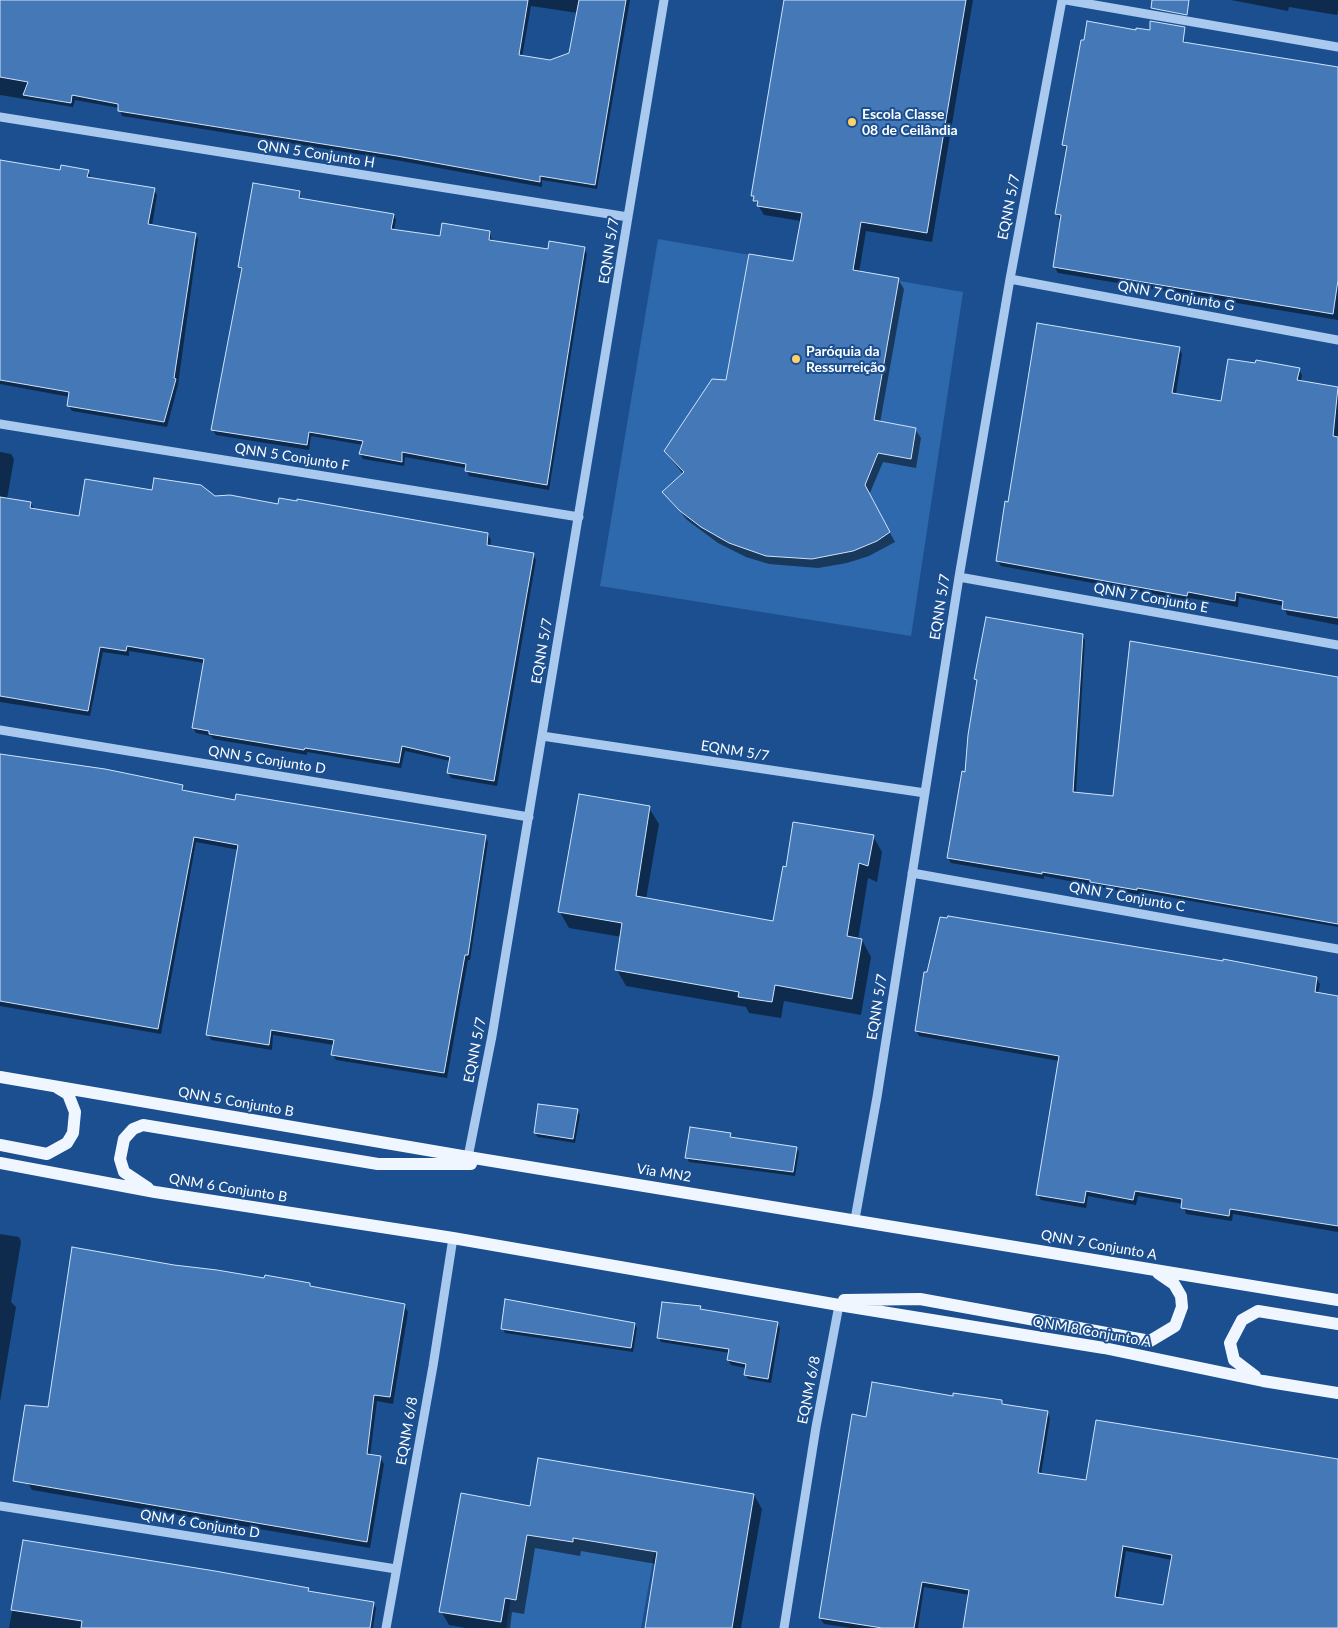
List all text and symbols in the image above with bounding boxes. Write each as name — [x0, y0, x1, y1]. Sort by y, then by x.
place label: Escola Classe 08 de Ceilândia — [862, 106, 958, 138]
marker: Escola Classe 08 de Ceilândia — [846, 116, 858, 128]
street label: QNN 5 Conjunto H — [256, 136, 376, 172]
street label: EQNN 5/7 — [994, 173, 1024, 241]
street label: EQNN 5/7 — [595, 217, 623, 285]
street label: QNN 7 Conjunto G — [1116, 277, 1236, 315]
place label: Paróquia da Ressurreição — [806, 343, 885, 376]
marker: Paróquia da Ressurreição — [790, 353, 802, 365]
street label: QNN 5 Conjunto F — [233, 440, 351, 474]
street label: EQNN 5/7 — [926, 573, 954, 641]
street label: QNN 7 Conjunto E — [1092, 580, 1210, 616]
street label: EQNN 5/7 — [528, 617, 556, 685]
street label: EQNM 5/7 — [700, 737, 770, 765]
street label: QNN 5 Conjunto D — [207, 742, 327, 778]
street label: QNN 7 Conjunto C — [1068, 879, 1186, 915]
street label: EQNN 5/7 — [863, 973, 891, 1041]
street label: EQNN 5/7 — [460, 1016, 490, 1084]
street label: QNN 5 Conjunto B — [177, 1084, 295, 1120]
street label: Via MN2 — [635, 1160, 693, 1186]
street label: QNM 6 Conjunto B — [168, 1170, 288, 1206]
street label: QNN 7 Conjunto A — [1040, 1227, 1158, 1263]
street label: QNM 8 Conjunto A — [1031, 1313, 1153, 1351]
street label: EQNM 6/8 — [794, 1355, 824, 1425]
street label: EQNM 6/8 — [393, 1396, 421, 1466]
street label: QNM 6 Conjunto D — [139, 1506, 261, 1542]

